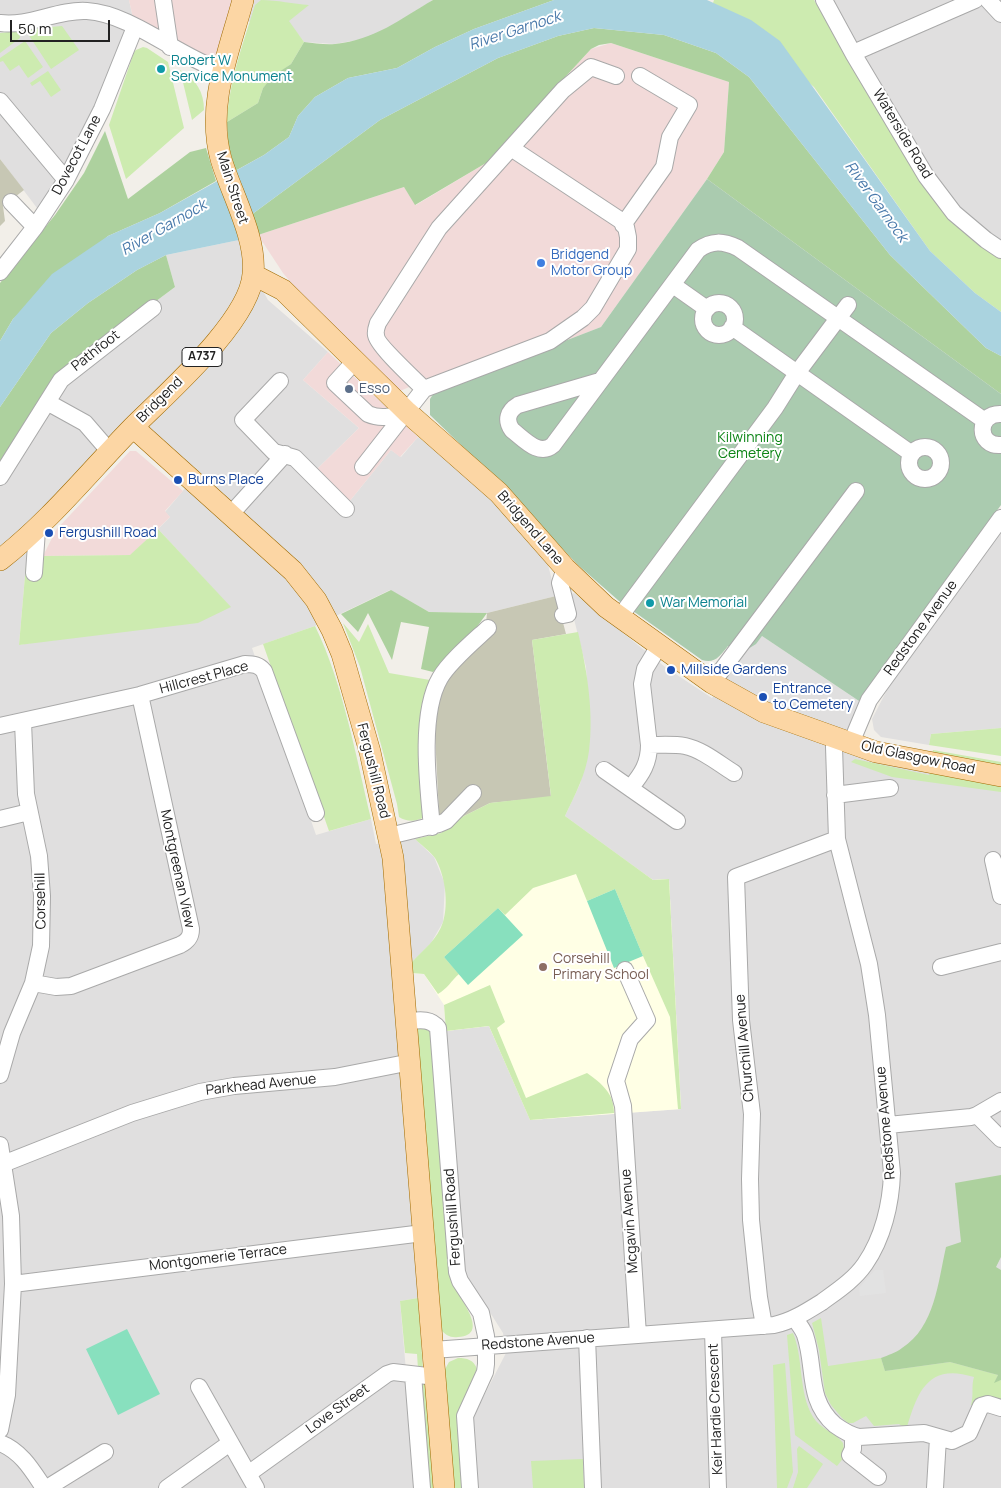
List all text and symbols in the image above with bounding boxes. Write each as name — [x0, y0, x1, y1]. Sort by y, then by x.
water label: River Garnock — [467, 8, 563, 54]
scale bar — [12, 10, 112, 42]
text: 50 m — [18, 18, 52, 39]
place label: Robert W Service Monument — [171, 53, 292, 85]
marker: Robert W Service Monument — [155, 63, 167, 75]
street label: Waterside Road — [869, 86, 935, 182]
street label: Dovecot Lane — [49, 112, 105, 198]
street label: Main Street — [212, 150, 252, 226]
water label: River Garnock — [841, 158, 911, 246]
water label: River Garnock — [118, 196, 210, 260]
place label: Bridgend Motor Group — [551, 247, 632, 280]
marker: Bridgend Motor Group — [535, 257, 547, 269]
street label: Pathfoot — [68, 327, 124, 375]
road number: A737 — [182, 348, 222, 367]
street label: Bridgend — [134, 374, 186, 426]
place label: Esso — [359, 381, 390, 397]
marker: Esso — [343, 383, 355, 395]
park label: Kilwinning Cemetery — [717, 430, 783, 462]
place label: Burns Place — [188, 472, 264, 488]
marker: Burns Place — [172, 474, 184, 486]
street label: Bridgend Lane — [493, 488, 567, 568]
place label: Fergushill Road — [59, 525, 157, 541]
marker: Fergushill Road — [43, 527, 55, 539]
street label: Redstone Avenue — [881, 577, 961, 679]
place label: War Memorial — [660, 595, 747, 611]
marker: War Memorial — [644, 597, 656, 609]
street label: Hillcrest Place — [158, 658, 250, 698]
place label: Millside Gardens — [681, 662, 787, 678]
marker: Millside Gardens — [665, 664, 677, 676]
place label: Entrance to Cemetery — [773, 681, 853, 714]
marker: Entrance to Cemetery — [757, 691, 769, 703]
street label: Fergushill Road — [353, 721, 393, 821]
street label: Old Glasgow Road — [860, 738, 976, 778]
street label: Montgreenan View — [156, 808, 198, 930]
street label: Corsehill — [32, 872, 50, 930]
place label: Corsehill Primary School — [553, 951, 649, 984]
marker: Corsehill Primary School — [537, 961, 549, 973]
street label: Churchill Avenue — [732, 993, 758, 1103]
street label: Redstone Avenue — [873, 1066, 899, 1180]
street label: Parkhead Avenue — [205, 1071, 317, 1099]
street label: Fergushill Road — [441, 1168, 465, 1266]
street label: Mcgavin Avenue — [618, 1168, 642, 1274]
street label: Montgomerie Terrace — [148, 1241, 288, 1275]
street label: Redstone Avenue — [481, 1330, 595, 1354]
street label: Keir Hardie Crescent — [705, 1343, 727, 1475]
street label: Love Street — [303, 1380, 373, 1438]

